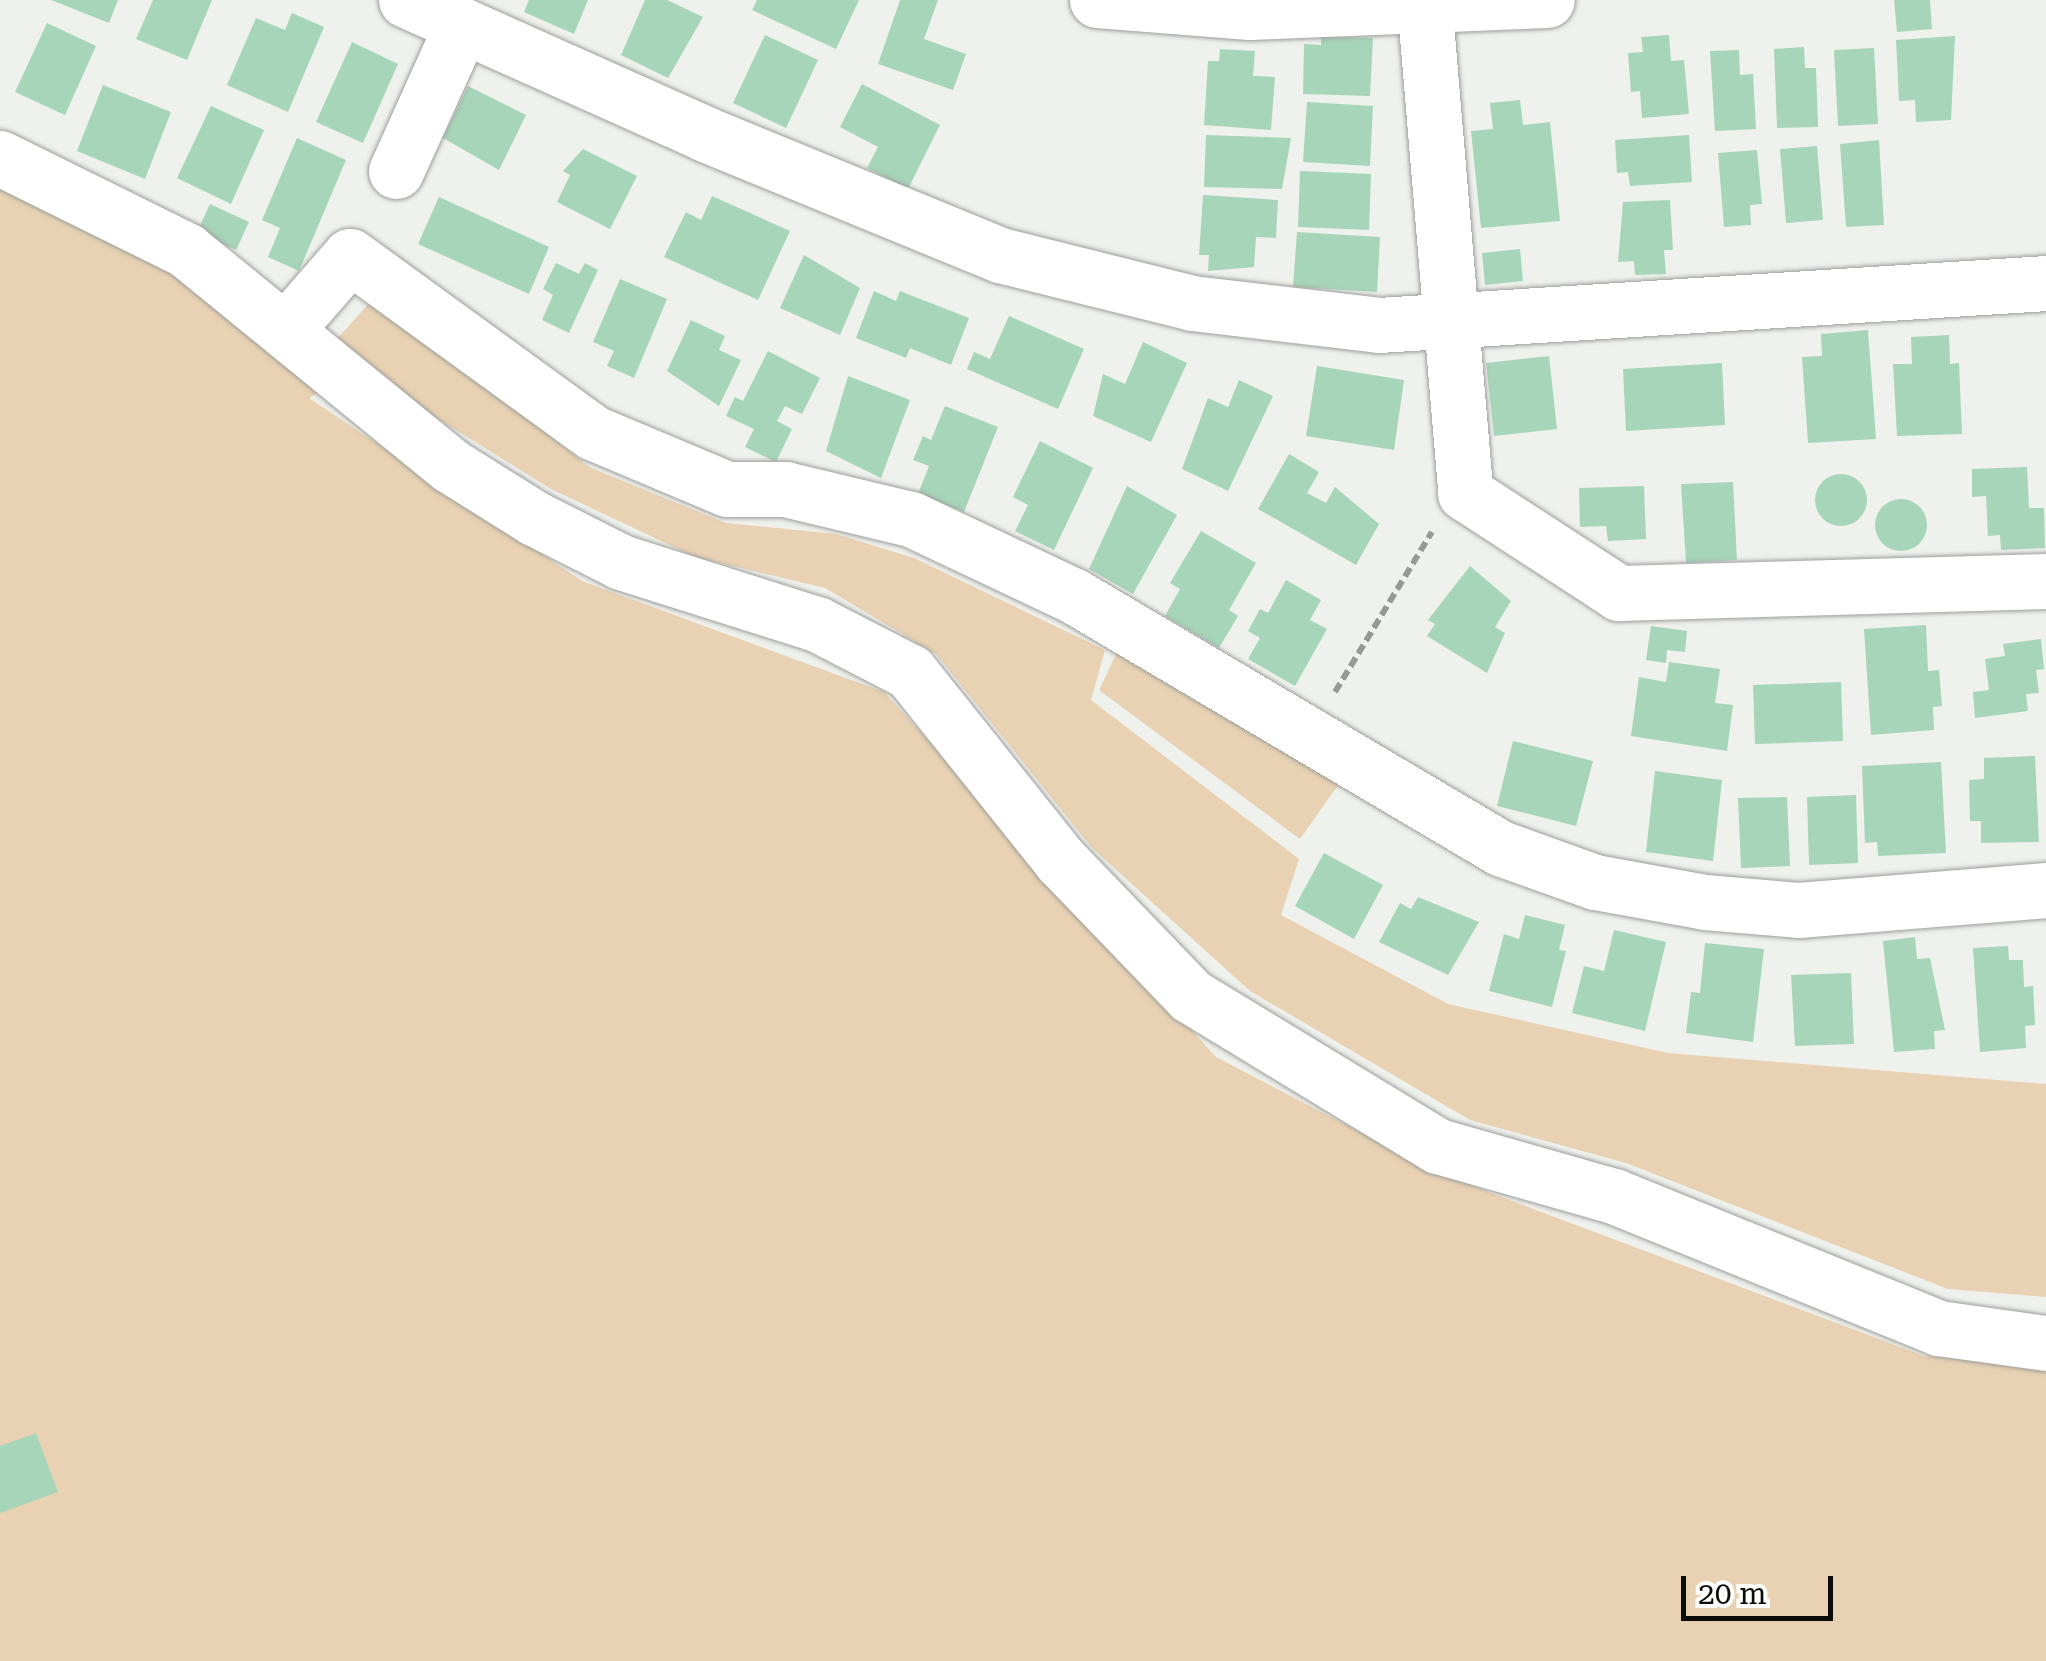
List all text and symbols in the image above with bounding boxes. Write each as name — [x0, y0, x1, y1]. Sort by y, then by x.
scale bar — [1686, 1556, 1838, 1618]
text: 20 m — [1698, 1576, 1767, 1611]

